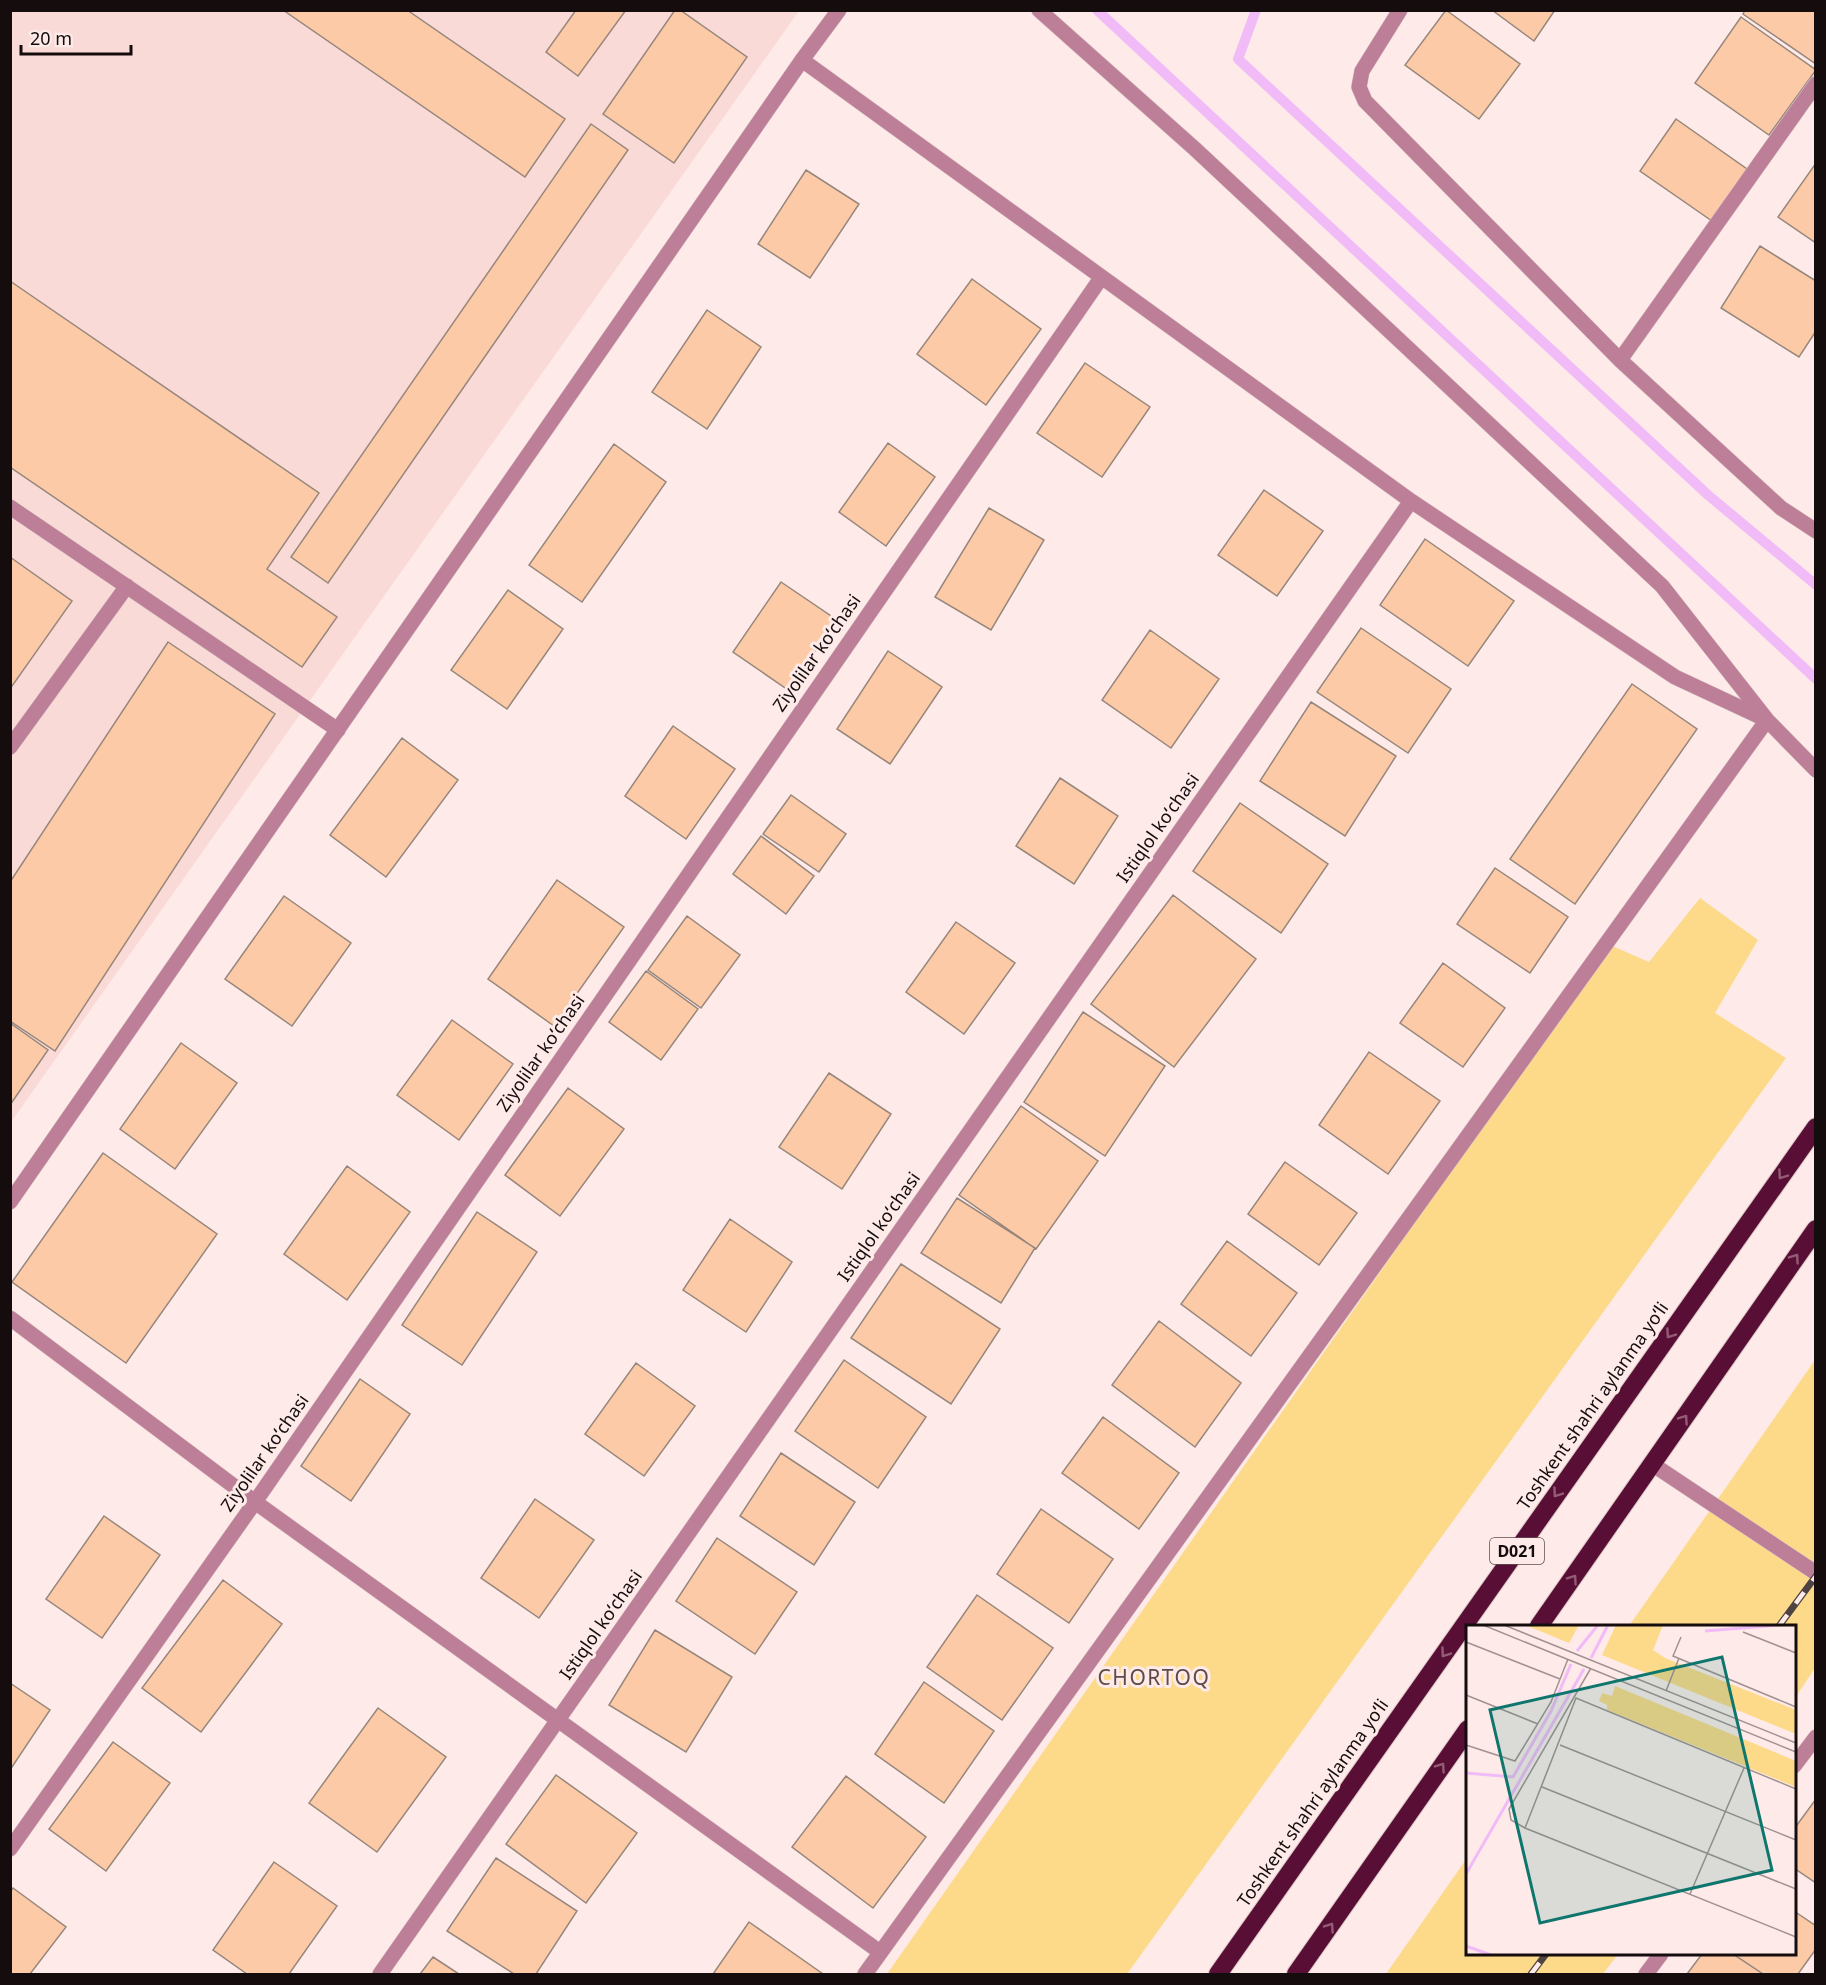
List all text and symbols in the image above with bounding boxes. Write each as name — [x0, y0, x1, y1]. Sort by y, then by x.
scale bar — [21, 18, 130, 56]
text: 20 m — [30, 26, 72, 50]
street label: Ziyolilar koʻchasi — [767, 589, 866, 716]
street label: Istiqlol koʻchasi — [1110, 768, 1204, 887]
street label: Ziyolilar koʻchasi — [491, 989, 590, 1116]
street label: Istiqlol koʻchasi — [831, 1167, 925, 1286]
one-way arrow — [1778, 1168, 1789, 1179]
one-way arrow — [1788, 1254, 1799, 1265]
street label: Toshkent shahri aylanma yoʻli — [1511, 1297, 1673, 1514]
one-way arrow — [1666, 1327, 1677, 1338]
street label: Ziyolilar koʻchasi — [215, 1389, 314, 1516]
one-way arrow — [1677, 1414, 1688, 1425]
one-way arrow — [1553, 1487, 1564, 1498]
road number: D021 — [1490, 1538, 1544, 1564]
street label: Istiqlol koʻchasi — [553, 1565, 647, 1684]
one-way arrow — [1566, 1574, 1577, 1585]
inset map — [1466, 1625, 1796, 1955]
one-way arrow — [1441, 1646, 1452, 1657]
district label: CHORTOQ — [1098, 1663, 1210, 1691]
street label: Toshkent shahri aylanma yoʻli — [1231, 1694, 1393, 1911]
one-way arrow — [1434, 1762, 1445, 1773]
one-way arrow — [1323, 1922, 1334, 1933]

